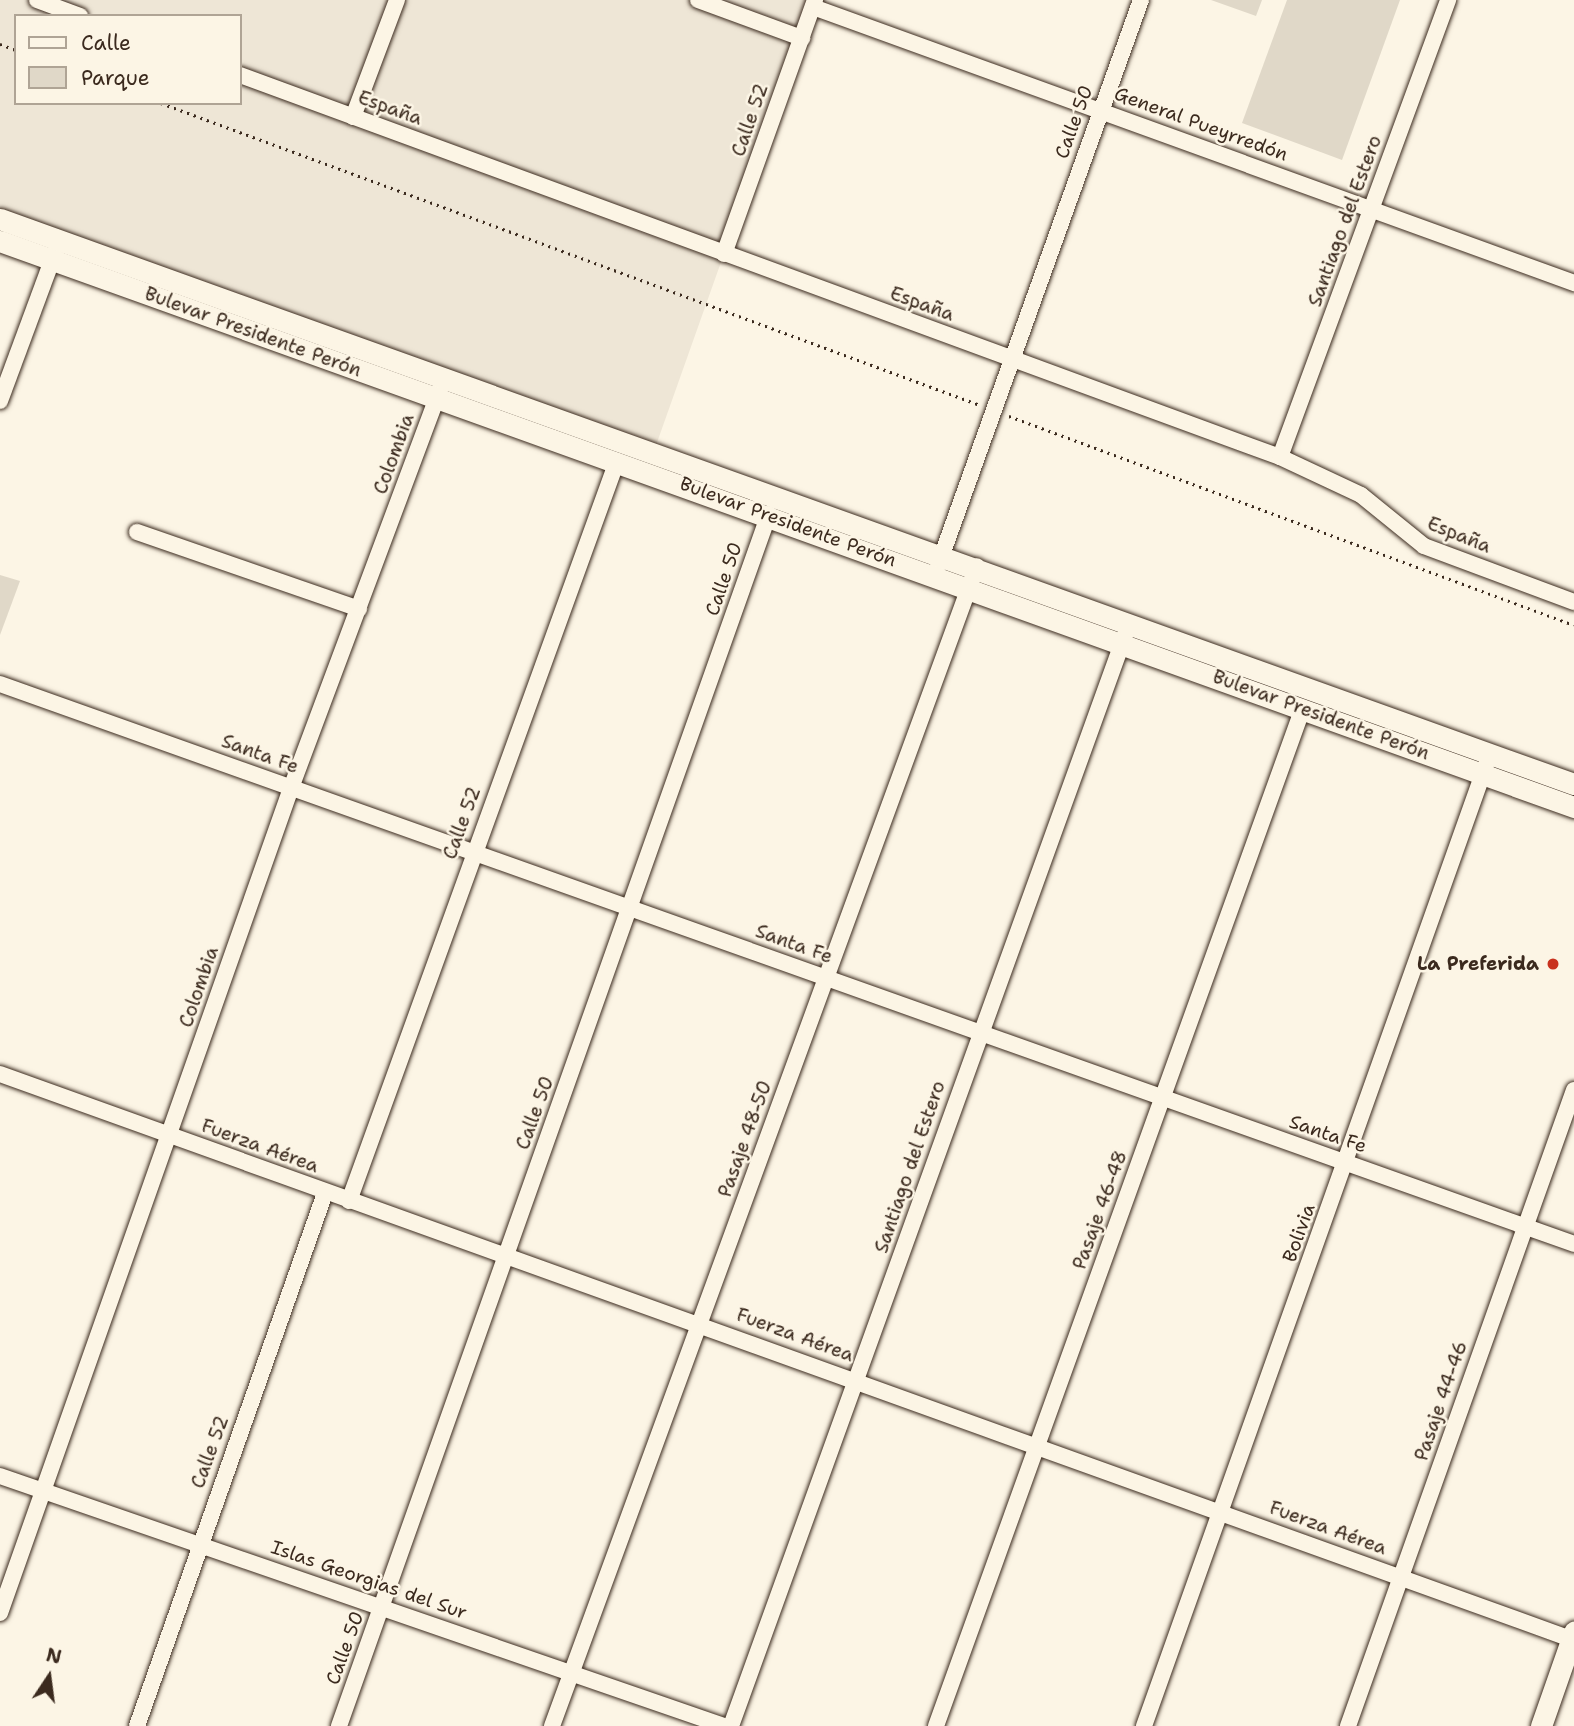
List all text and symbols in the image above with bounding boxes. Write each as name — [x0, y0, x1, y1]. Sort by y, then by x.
legend — [14, 14, 242, 105]
text: Calle — [81, 29, 131, 57]
text: Parque — [81, 64, 150, 92]
street label: Calle 52 — [727, 81, 773, 159]
street label: Calle 50 — [1050, 82, 1098, 162]
street label: General Pueyrredón — [1111, 82, 1291, 166]
street label: España — [355, 86, 425, 130]
street label: Santiago del Estero — [1303, 132, 1387, 310]
street label: Bulevar Presidente Perón — [142, 282, 364, 382]
street label: España — [887, 282, 957, 326]
street label: Colombia — [369, 411, 419, 497]
street label: Bulevar Presidente Perón — [677, 472, 899, 572]
street label: España — [1424, 512, 1494, 558]
street label: Calle 50 — [701, 539, 747, 619]
street label: Bulevar Presidente Perón — [1210, 665, 1432, 765]
street label: Santa Fe — [218, 730, 302, 778]
street label: Calle 52 — [438, 784, 486, 862]
street label: Santa Fe — [752, 920, 836, 968]
street label: Colombia — [175, 944, 223, 1030]
place label: La Preferida — [1417, 953, 1539, 975]
marker: La Preferida — [1545, 956, 1561, 972]
street label: Calle 50 — [511, 1073, 559, 1153]
street label: Pasaje 48-50 — [713, 1078, 777, 1200]
street label: Santiago del Estero — [870, 1078, 950, 1256]
street label: Santa Fe — [1286, 1110, 1370, 1158]
street label: Fuerza Aérea — [198, 1114, 322, 1178]
street label: Pasaje 46-48 — [1068, 1147, 1132, 1273]
street label: Bolivia — [1278, 1201, 1320, 1265]
street label: Fuerza Aérea — [733, 1303, 857, 1367]
street label: Pasaje 44-46 — [1410, 1338, 1472, 1464]
street label: Calle 52 — [186, 1413, 234, 1491]
street label: Fuerza Aérea — [1266, 1496, 1390, 1560]
street label: Islas Georgias del Sur — [268, 1536, 470, 1624]
street label: Calle 50 — [321, 1608, 369, 1688]
north arrow — [14, 1642, 84, 1712]
text: N — [44, 1642, 64, 1670]

